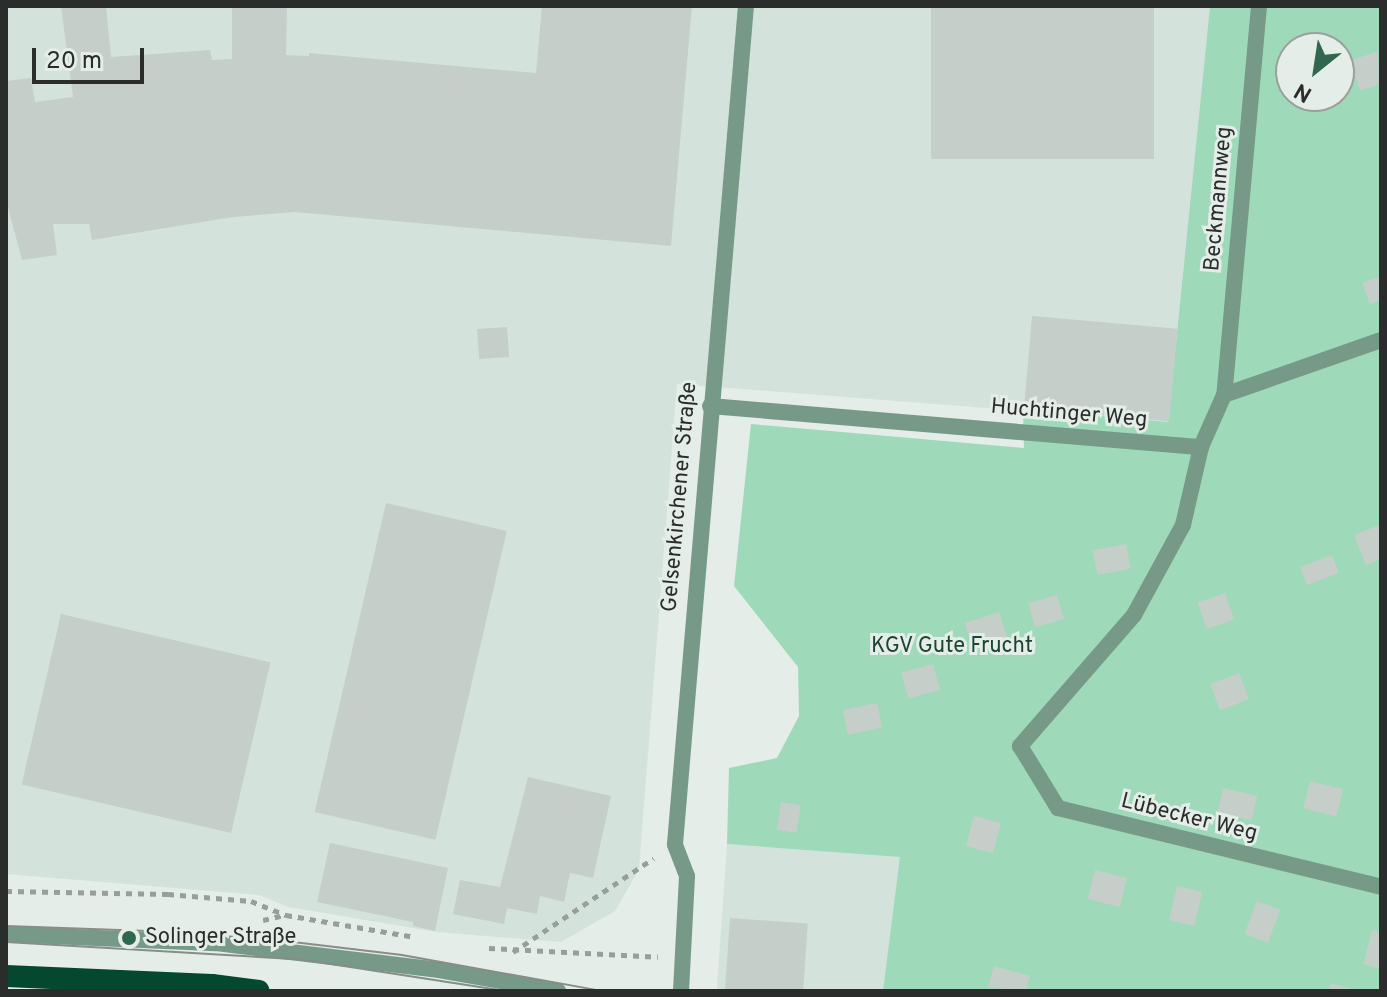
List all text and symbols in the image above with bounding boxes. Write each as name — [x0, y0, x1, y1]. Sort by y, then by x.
scale bar — [36, 32, 148, 82]
north arrow — [1275, 32, 1355, 112]
text: 20 m — [46, 47, 102, 77]
text: N — [1290, 76, 1317, 107]
street label: Beckmannweg — [1200, 125, 1238, 273]
street label: Gelsenkirchener Straße — [657, 381, 703, 613]
street label: Huchtinger Weg — [989, 394, 1149, 434]
park label: KGV Gute Frucht — [871, 634, 1033, 660]
street label: Lübecker Weg — [1118, 788, 1260, 848]
place label: Solinger Straße — [145, 925, 296, 951]
marker: Solinger Straße — [120, 929, 138, 947]

